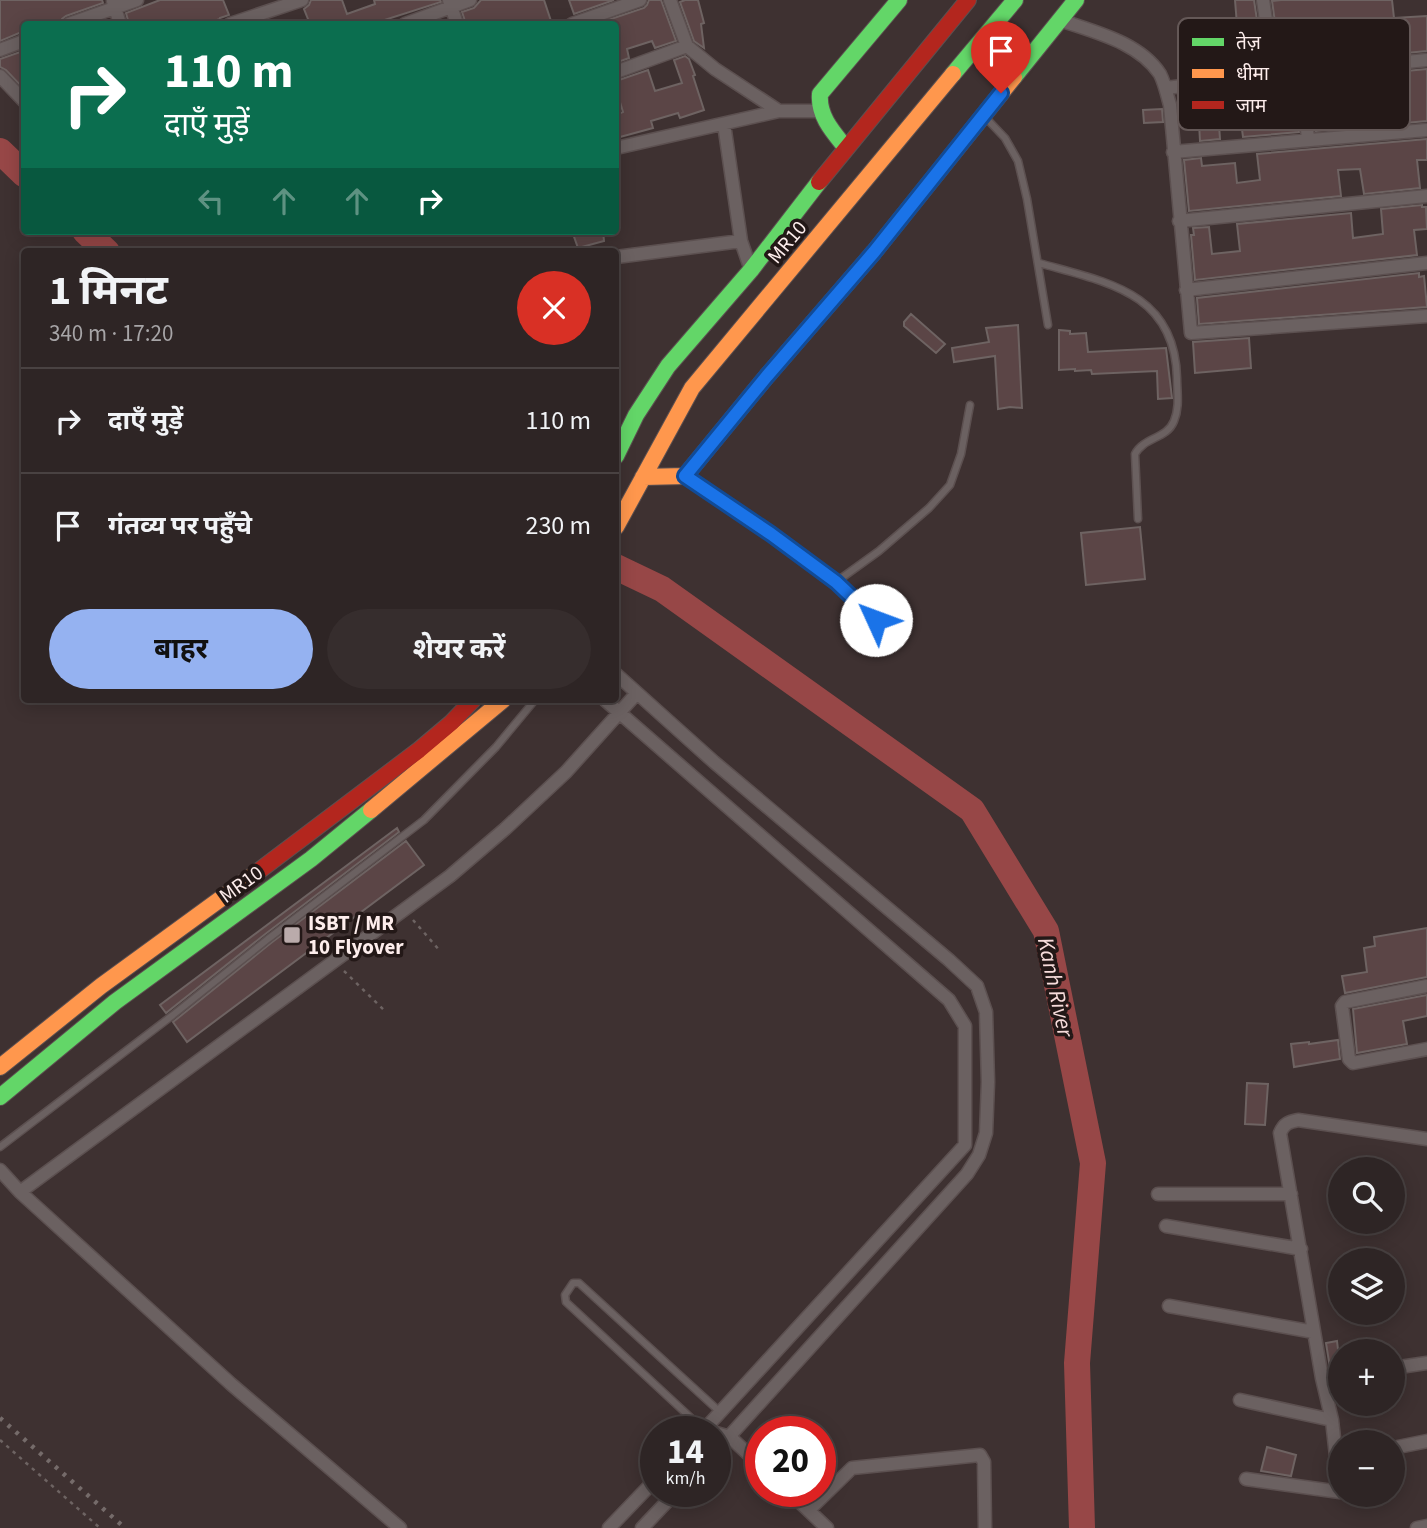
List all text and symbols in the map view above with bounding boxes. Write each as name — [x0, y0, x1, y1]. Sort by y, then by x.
legend — [1178, 18, 1410, 130]
pin — [971, 21, 1031, 93]
text: तेज़ — [1236, 30, 1262, 57]
icon: arrive — [982, 32, 1020, 70]
text: 110 m — [164, 37, 293, 107]
icon: right — [49, 49, 140, 140]
text: धीमा — [1236, 61, 1270, 88]
text: जाम — [1236, 93, 1267, 120]
text: दाएँ मुड़ें — [164, 102, 250, 148]
icon: left — [192, 182, 230, 220]
icon: ahead — [265, 182, 303, 220]
icon: ahead — [338, 182, 376, 220]
icon: right — [411, 182, 449, 220]
street label: MR10 — [760, 214, 814, 270]
text: 1 मिनट — [49, 261, 168, 321]
button: close — [517, 271, 591, 345]
text: 340 m · 17:20 — [49, 317, 173, 350]
icon: right — [49, 402, 87, 440]
text: दाएँ मुड़ें — [108, 402, 183, 439]
text: 110 m — [525, 402, 591, 439]
icon: arrive — [49, 507, 87, 545]
text: गंतव्य पर पहुँचे — [108, 507, 252, 544]
text: 230 m — [525, 507, 591, 544]
position arrow — [839, 583, 913, 657]
button: बाहर — [49, 609, 313, 689]
button: शेयर करें — [327, 609, 591, 689]
street label: MR10 — [213, 858, 269, 910]
place label: ISBT / MR 10 Flyover — [308, 908, 404, 962]
marker: ISBT / MR 10 Flyover — [282, 925, 302, 945]
water label: Kanh River — [1029, 934, 1082, 1041]
map controls — [1328, 1157, 1405, 1507]
button: search — [1328, 1157, 1405, 1234]
button: layers — [1328, 1248, 1405, 1325]
button: + — [1328, 1339, 1405, 1416]
speed limit sign: 20 — [745, 1416, 836, 1507]
text: 14 — [667, 1427, 704, 1477]
button: − — [1328, 1430, 1405, 1507]
text: km/h — [666, 1466, 705, 1491]

